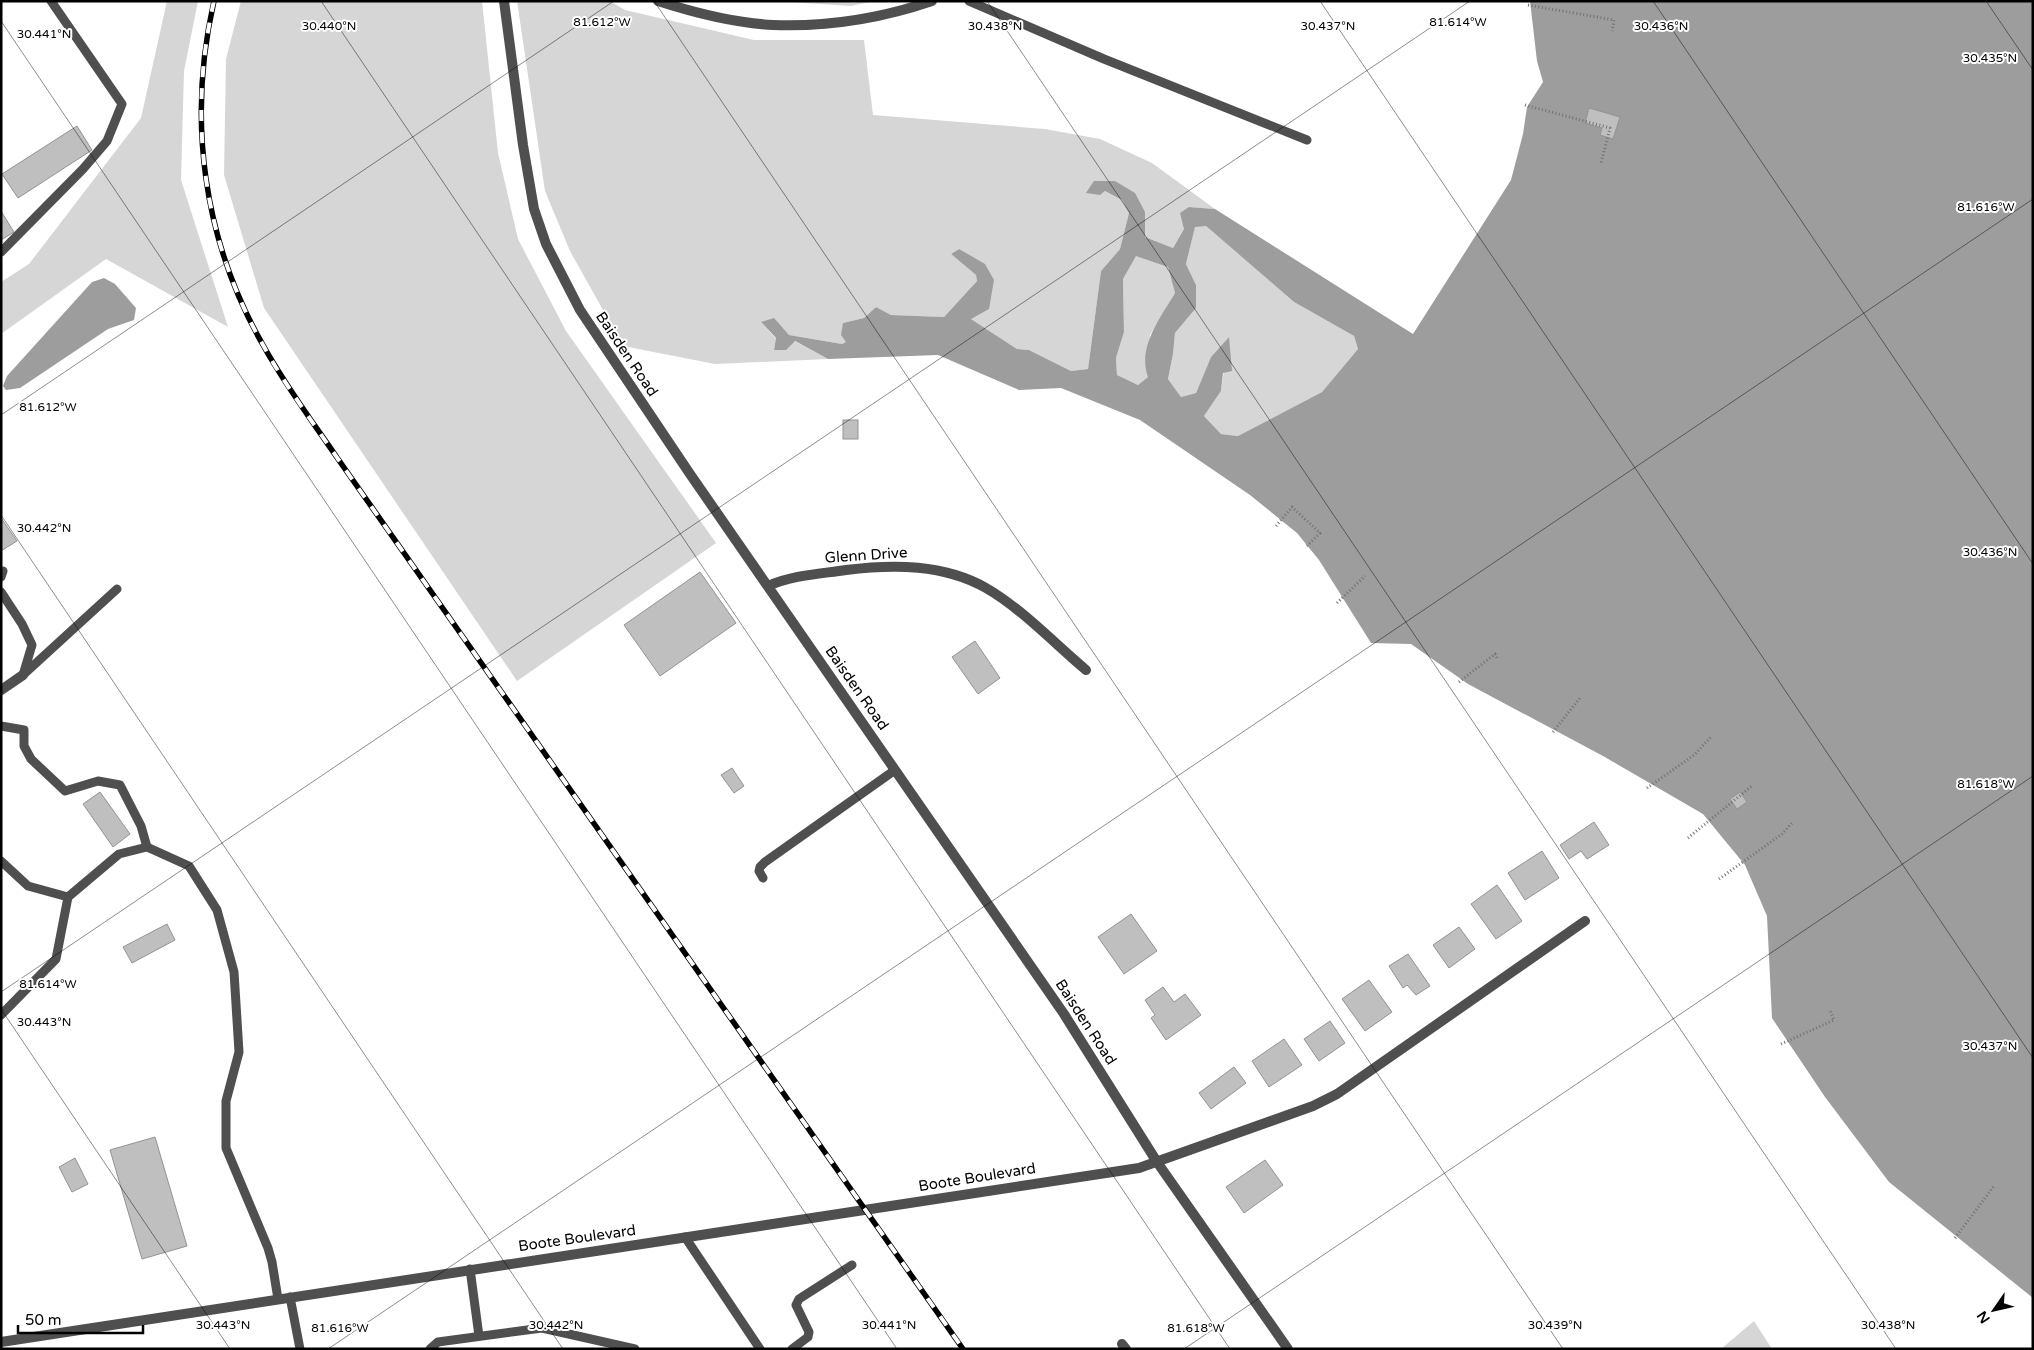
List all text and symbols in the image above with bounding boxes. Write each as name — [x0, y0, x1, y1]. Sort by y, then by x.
text: 81.612°W — [573, 15, 631, 29]
text: 81.614°W — [1429, 15, 1487, 29]
text: 30.440°N — [302, 19, 356, 33]
text: 30.438°N — [968, 19, 1022, 33]
text: 30.437°N — [1301, 19, 1355, 33]
text: 30.436°N — [1634, 19, 1688, 33]
text: 30.441°N — [17, 27, 71, 41]
text: 30.435°N — [1963, 51, 2017, 65]
text: 81.616°W — [1957, 200, 2015, 214]
street label: Baisden Road — [592, 308, 662, 400]
text: 81.612°W — [19, 400, 77, 414]
text: 30.442°N — [17, 521, 71, 535]
street label: Glenn Drive — [824, 543, 908, 567]
text: 30.436°N — [1963, 545, 2017, 559]
street label: Baisden Road — [821, 643, 893, 733]
text: 81.618°W — [1957, 777, 2015, 791]
street label: Baisden Road — [1052, 976, 1120, 1068]
text: 81.614°W — [19, 977, 77, 991]
text: 30.443°N — [17, 1015, 71, 1029]
text: 30.437°N — [1963, 1039, 2017, 1053]
street label: Boote Boulevard — [917, 1159, 1037, 1195]
street label: Boote Boulevard — [517, 1221, 637, 1255]
north arrow — [1969, 1285, 2019, 1335]
scale bar — [18, 1302, 142, 1334]
text: N — [1973, 1308, 1994, 1326]
text: 50 m — [25, 1311, 62, 1329]
text: 30.443°N — [196, 1318, 250, 1332]
text: 30.442°N — [529, 1318, 583, 1332]
text: 30.441°N — [862, 1318, 916, 1332]
text: 30.439°N — [1528, 1318, 1582, 1332]
text: 30.438°N — [1861, 1318, 1915, 1332]
text: 81.616°W — [311, 1321, 369, 1335]
text: 81.618°W — [1167, 1321, 1225, 1335]

